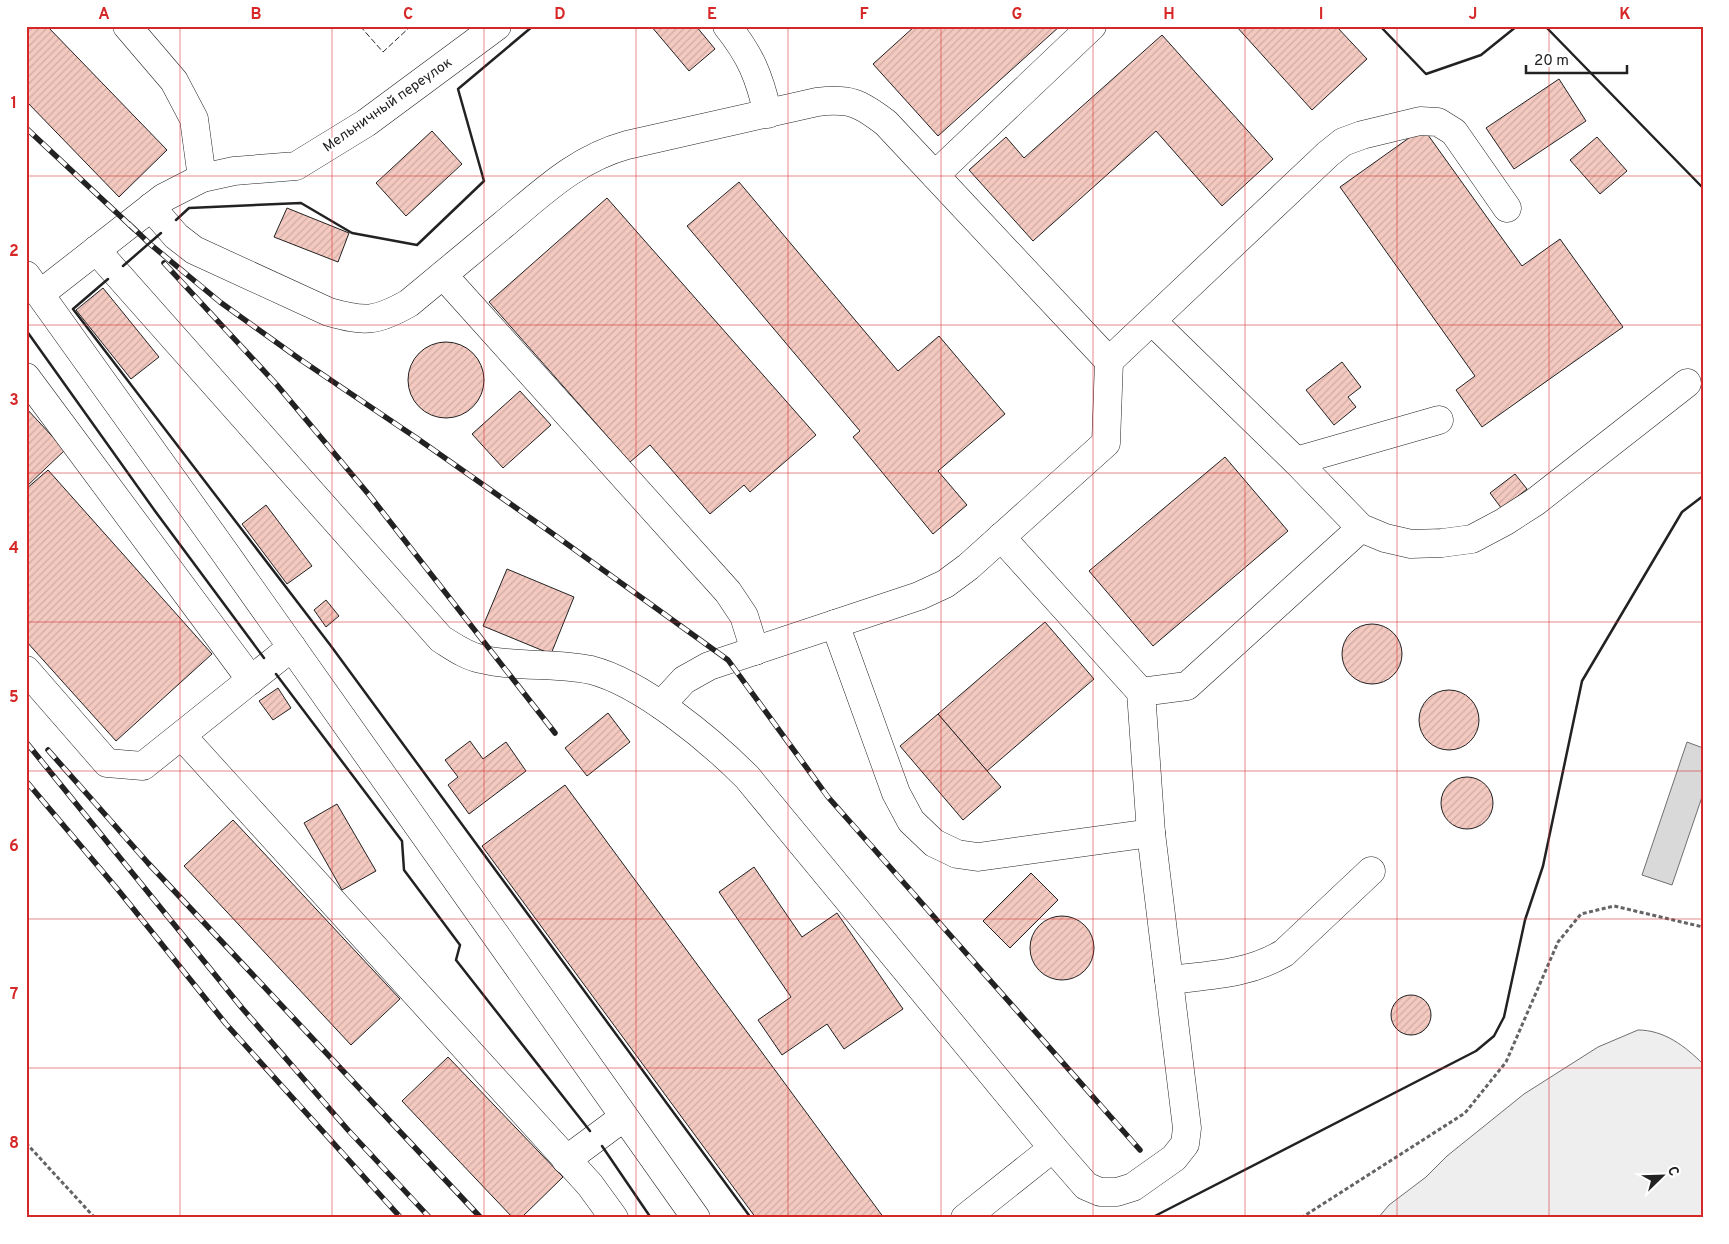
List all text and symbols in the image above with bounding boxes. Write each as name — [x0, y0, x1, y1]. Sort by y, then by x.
text: A — [98, 5, 110, 25]
text: B — [250, 5, 262, 25]
text: C — [403, 5, 413, 25]
text: D — [554, 5, 566, 25]
text: E — [707, 5, 717, 25]
text: F — [859, 5, 869, 25]
text: G — [1012, 5, 1022, 25]
text: H — [1163, 5, 1175, 25]
text: I — [1319, 5, 1323, 25]
text: J — [1469, 5, 1477, 25]
text: K — [1619, 5, 1631, 25]
scale bar — [1526, 42, 1628, 74]
text: 20 m — [1534, 52, 1569, 71]
street label: Мельничный переулок — [320, 54, 456, 156]
text: 1 — [11, 94, 17, 114]
text: 2 — [9, 242, 19, 262]
text: 3 — [9, 391, 19, 411]
text: 4 — [9, 539, 19, 559]
text: 5 — [9, 688, 19, 708]
text: 6 — [9, 837, 19, 857]
text: 7 — [10, 985, 18, 1005]
text: 8 — [9, 1134, 19, 1154]
north arrow — [1636, 1152, 1686, 1202]
text: С — [1663, 1164, 1682, 1179]

